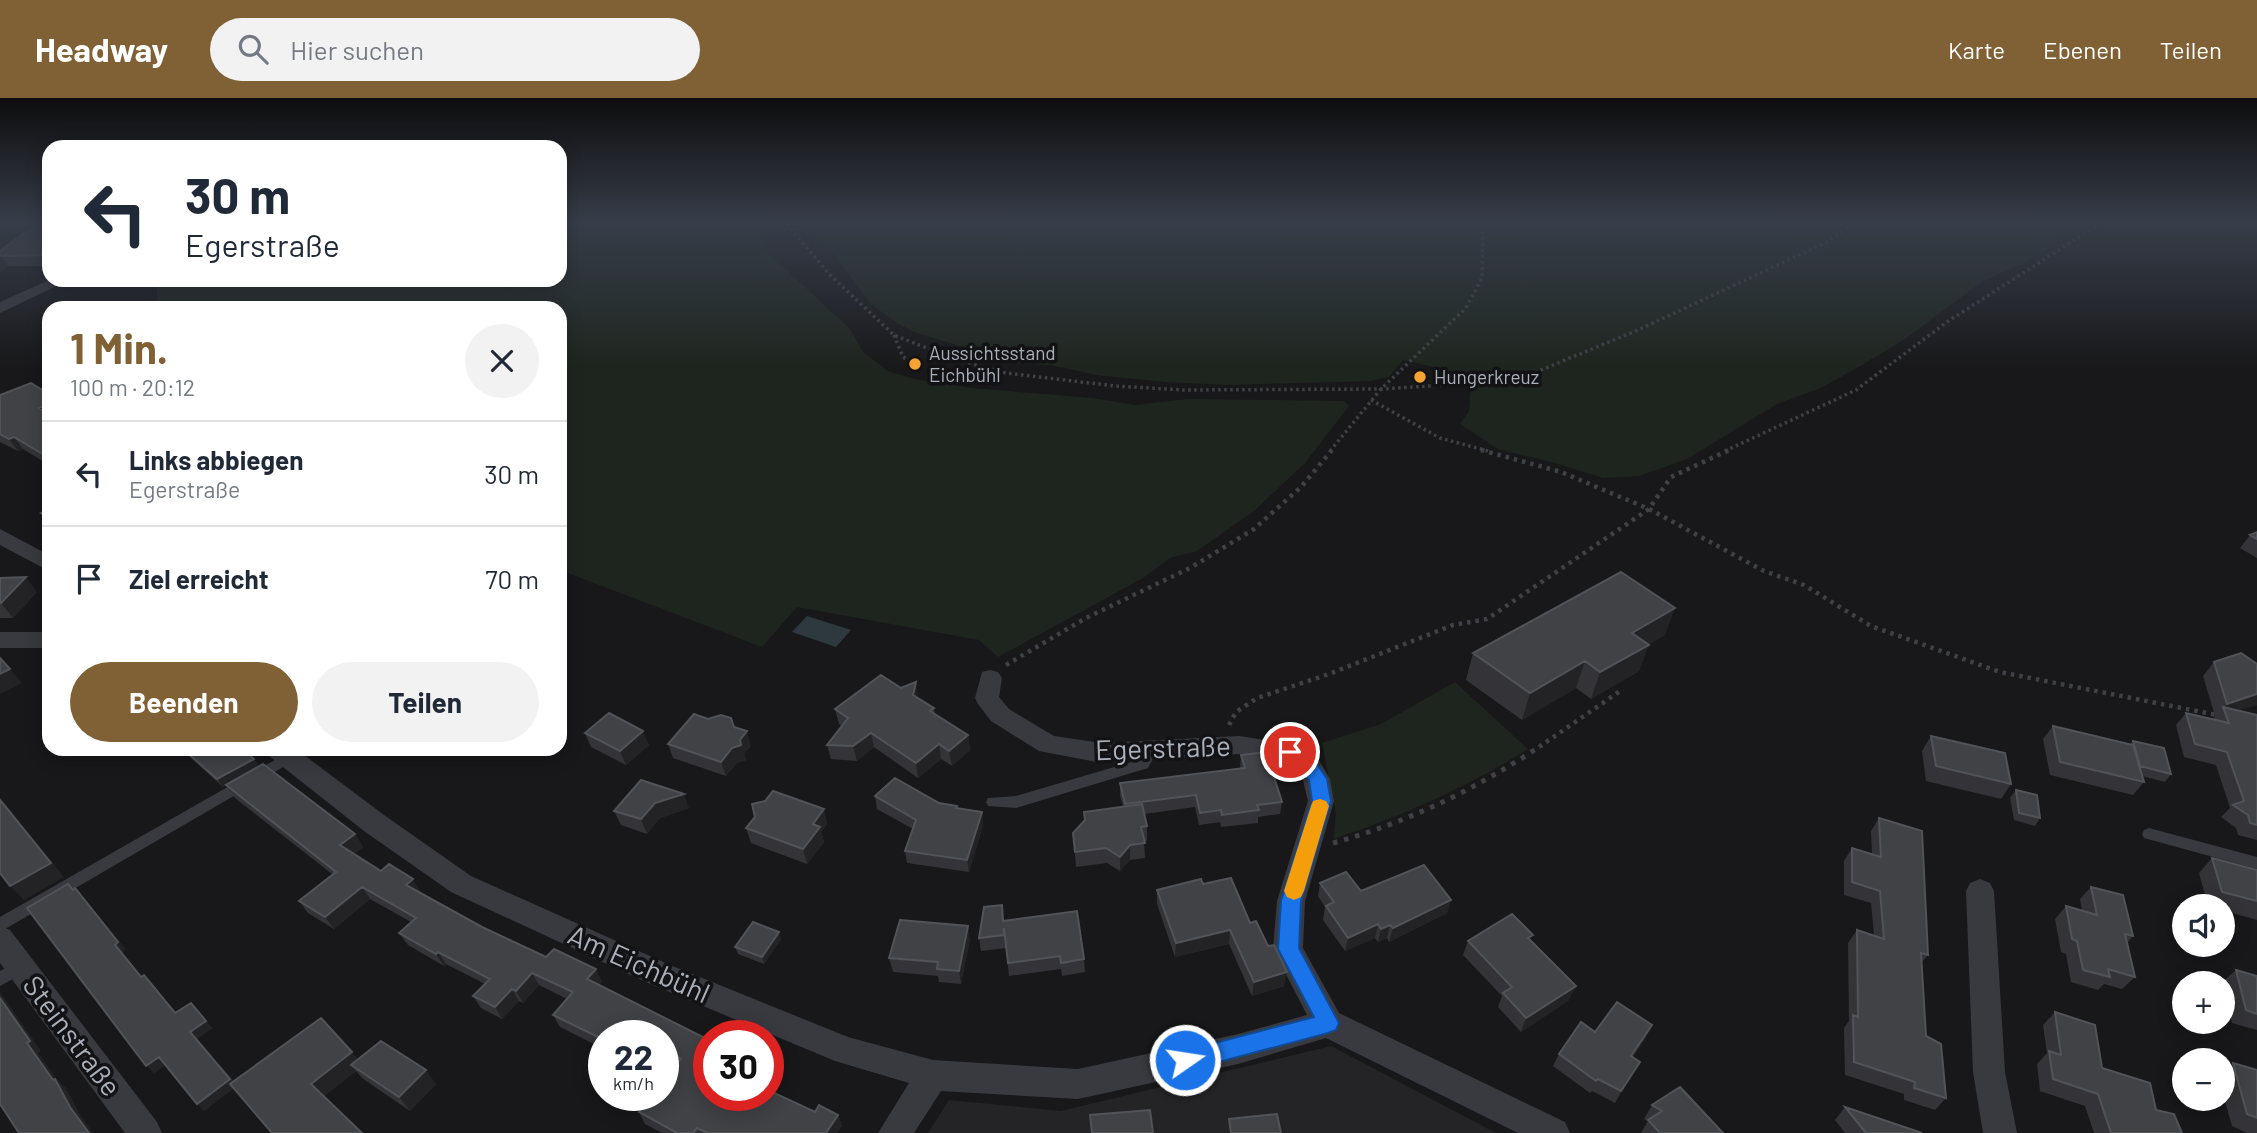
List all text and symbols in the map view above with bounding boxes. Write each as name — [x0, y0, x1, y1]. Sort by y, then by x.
search box — [210, 18, 700, 81]
text: Headway — [35, 29, 168, 69]
icon: search — [234, 30, 272, 68]
text: Hier suchen — [290, 34, 424, 65]
text: Karte — [1948, 35, 2005, 64]
text: Ebenen — [2043, 35, 2122, 64]
text: Teilen — [2160, 35, 2222, 64]
text: 30 m — [185, 165, 290, 224]
icon: left — [70, 168, 161, 259]
text: Egerstraße — [185, 225, 340, 263]
text: 1 Min. — [70, 322, 168, 372]
button: close — [465, 324, 539, 398]
place label: Aussichtsstand Eichbühl — [929, 341, 1056, 386]
marker: Aussichtsstand Eichbühl — [907, 356, 923, 372]
place label: Hungerkreuz — [1434, 365, 1539, 388]
marker: Hungerkreuz — [1412, 369, 1428, 385]
text: 100 m · 20:12 — [70, 373, 195, 401]
text: Links abbiegen — [129, 444, 303, 475]
icon: left — [70, 455, 108, 493]
text: 30 m — [484, 458, 539, 489]
text: Egerstraße — [129, 475, 240, 503]
icon: arrive — [70, 560, 108, 598]
text: Ziel erreicht — [129, 563, 269, 594]
text: 70 m — [485, 563, 539, 594]
button: Beenden — [70, 662, 298, 742]
button: Teilen — [312, 662, 539, 742]
pin — [1260, 722, 1320, 782]
street label: Egerstraße — [1095, 728, 1231, 766]
icon: arrive — [1271, 733, 1309, 771]
map controls — [2172, 894, 2235, 1111]
button: sound — [2172, 894, 2235, 957]
street label: Am Eichbühl — [563, 917, 715, 1009]
street label: Steinstraße — [17, 969, 129, 1102]
button: + — [2172, 971, 2235, 1034]
speed limit sign: 30 — [693, 1020, 784, 1111]
position arrow — [1148, 1023, 1222, 1097]
text: 22 — [614, 1035, 653, 1077]
button: − — [2172, 1048, 2235, 1111]
text: km/h — [613, 1072, 654, 1094]

